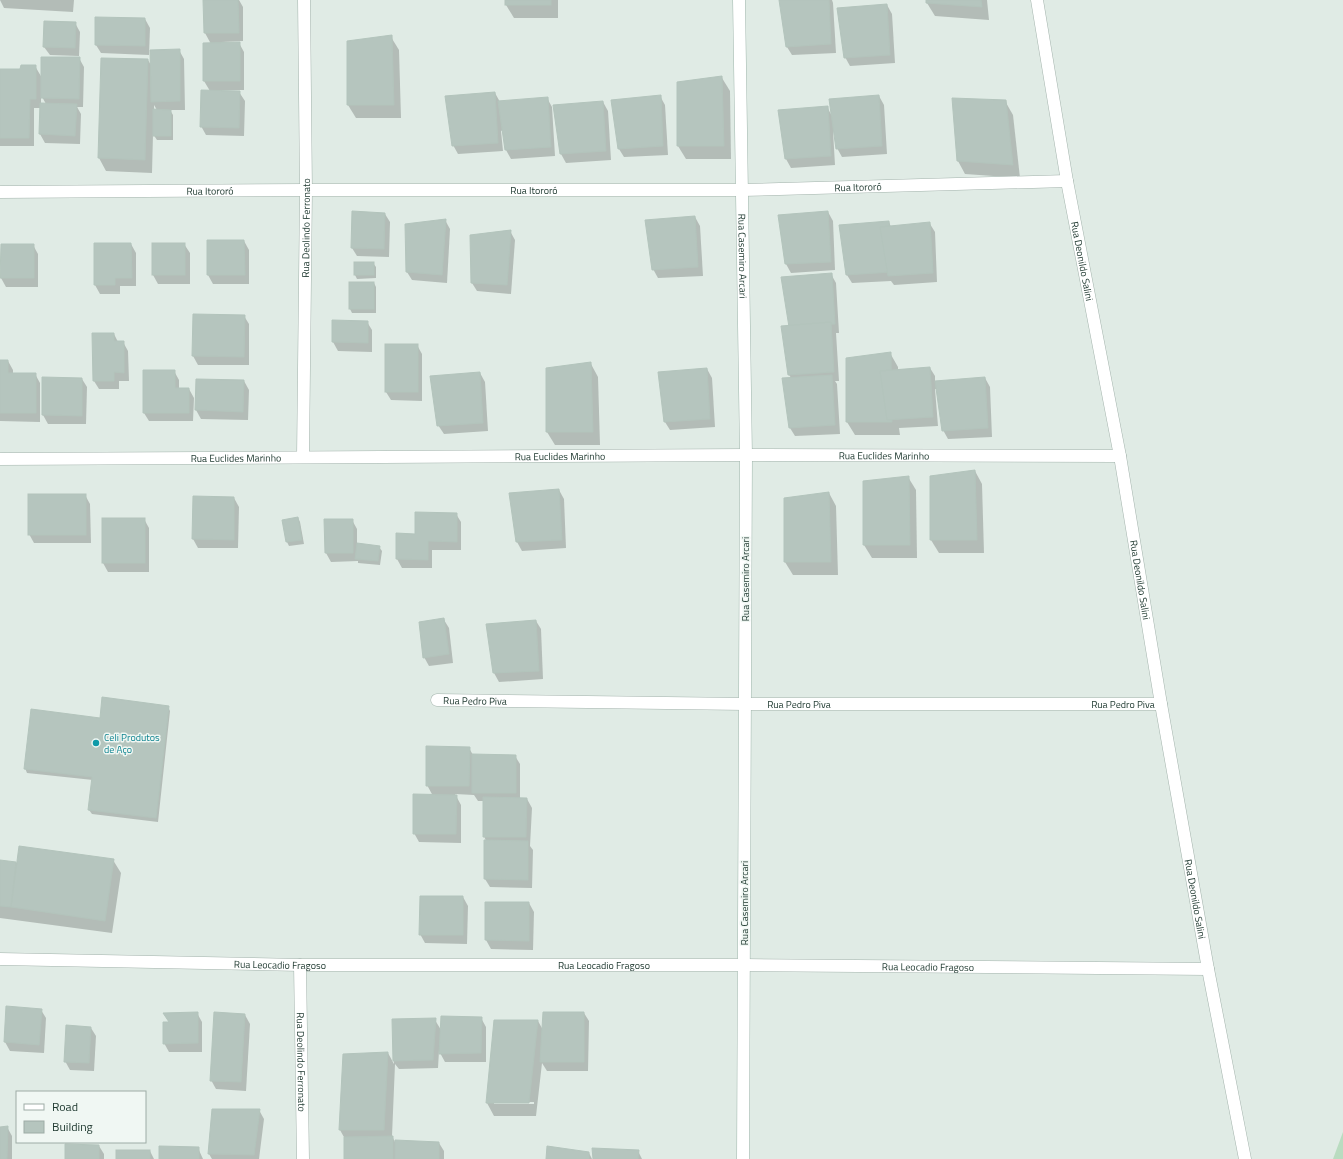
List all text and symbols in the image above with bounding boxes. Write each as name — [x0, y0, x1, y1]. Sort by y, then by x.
street label: Rua Deolindo Ferronato — [298, 178, 314, 278]
street label: Rua Itororó — [834, 179, 882, 195]
street label: Rua Itororó — [186, 183, 234, 198]
street label: Rua Itororó — [510, 183, 558, 198]
street label: Rua Casemiro Arcari — [735, 214, 751, 298]
street label: Rua Deonildo Salini — [1067, 220, 1097, 302]
street label: Rua Euclides Marinho — [515, 448, 605, 464]
street label: Rua Euclides Marinho — [839, 448, 929, 463]
street label: Rua Euclides Marinho — [191, 450, 281, 465]
street label: Rua Casemiro Arcari — [738, 537, 753, 621]
street label: Rua Deonildo Salini — [1126, 539, 1154, 621]
street label: Rua Pedro Piva — [443, 693, 507, 708]
street label: Rua Pedro Piva — [767, 697, 831, 712]
street label: Rua Pedro Piva — [1091, 697, 1155, 712]
place label: Celi Produtos de Aço — [104, 730, 160, 757]
marker: Celi Produtos de Aço — [91, 738, 101, 748]
street label: Rua Deonildo Salini — [1181, 858, 1210, 940]
street label: Rua Casemiro Arcari — [737, 861, 752, 945]
street label: Rua Leocadio Fragoso — [234, 956, 326, 973]
street label: Rua Leocadio Fragoso — [558, 958, 650, 973]
street label: Rua Leocadio Fragoso — [882, 959, 974, 974]
street label: Rua Deolindo Ferronato — [293, 1012, 310, 1112]
legend — [16, 1091, 146, 1143]
text: Road — [52, 1097, 78, 1116]
text: Building — [52, 1117, 93, 1136]

